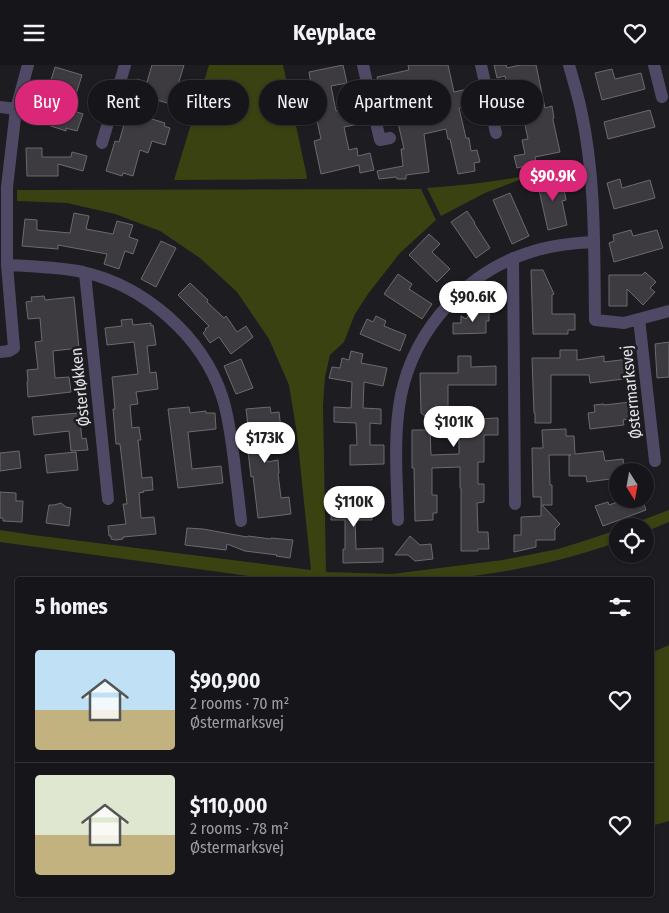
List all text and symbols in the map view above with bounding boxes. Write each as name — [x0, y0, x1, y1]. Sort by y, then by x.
icon: menu — [20, 19, 48, 47]
text: Keyplace — [293, 19, 376, 46]
icon: heart — [621, 19, 649, 47]
chip: Buy — [15, 80, 78, 125]
chip: Rent — [88, 80, 158, 125]
chip: Filters — [168, 80, 249, 125]
chip: New — [259, 80, 327, 125]
chip: Apartment — [337, 80, 451, 125]
chip: House — [461, 80, 543, 125]
pin: $90.9K — [512, 159, 594, 202]
text: $90.9K — [530, 166, 576, 185]
pin: $90.6K — [432, 281, 514, 323]
text: $90.6K — [450, 287, 496, 306]
street label: Østermarksvej — [617, 344, 645, 440]
street label: Østerløkken — [66, 347, 94, 427]
pin: $101K — [419, 405, 489, 448]
text: $101K — [435, 412, 473, 431]
pin: $173K — [230, 421, 300, 464]
text: $173K — [246, 428, 284, 447]
north arrow — [609, 463, 654, 507]
map controls — [609, 463, 654, 563]
pin: $110K — [319, 485, 389, 528]
text: $110K — [335, 492, 373, 511]
button: locate — [609, 518, 654, 563]
icon: filters — [606, 593, 634, 621]
text: 5 homes — [35, 594, 108, 620]
text: $90,900 — [190, 668, 261, 694]
icon: home — [75, 670, 135, 730]
icon: heart — [606, 686, 634, 714]
text: 2 rooms · 70 m² — [190, 694, 289, 713]
text: Østermarksvej — [190, 713, 284, 732]
text: $110,000 — [190, 793, 267, 819]
icon: home — [75, 795, 135, 855]
icon: heart — [606, 811, 634, 839]
text: 2 rooms · 78 m² — [190, 819, 289, 838]
text: Østermarksvej — [190, 838, 284, 857]

